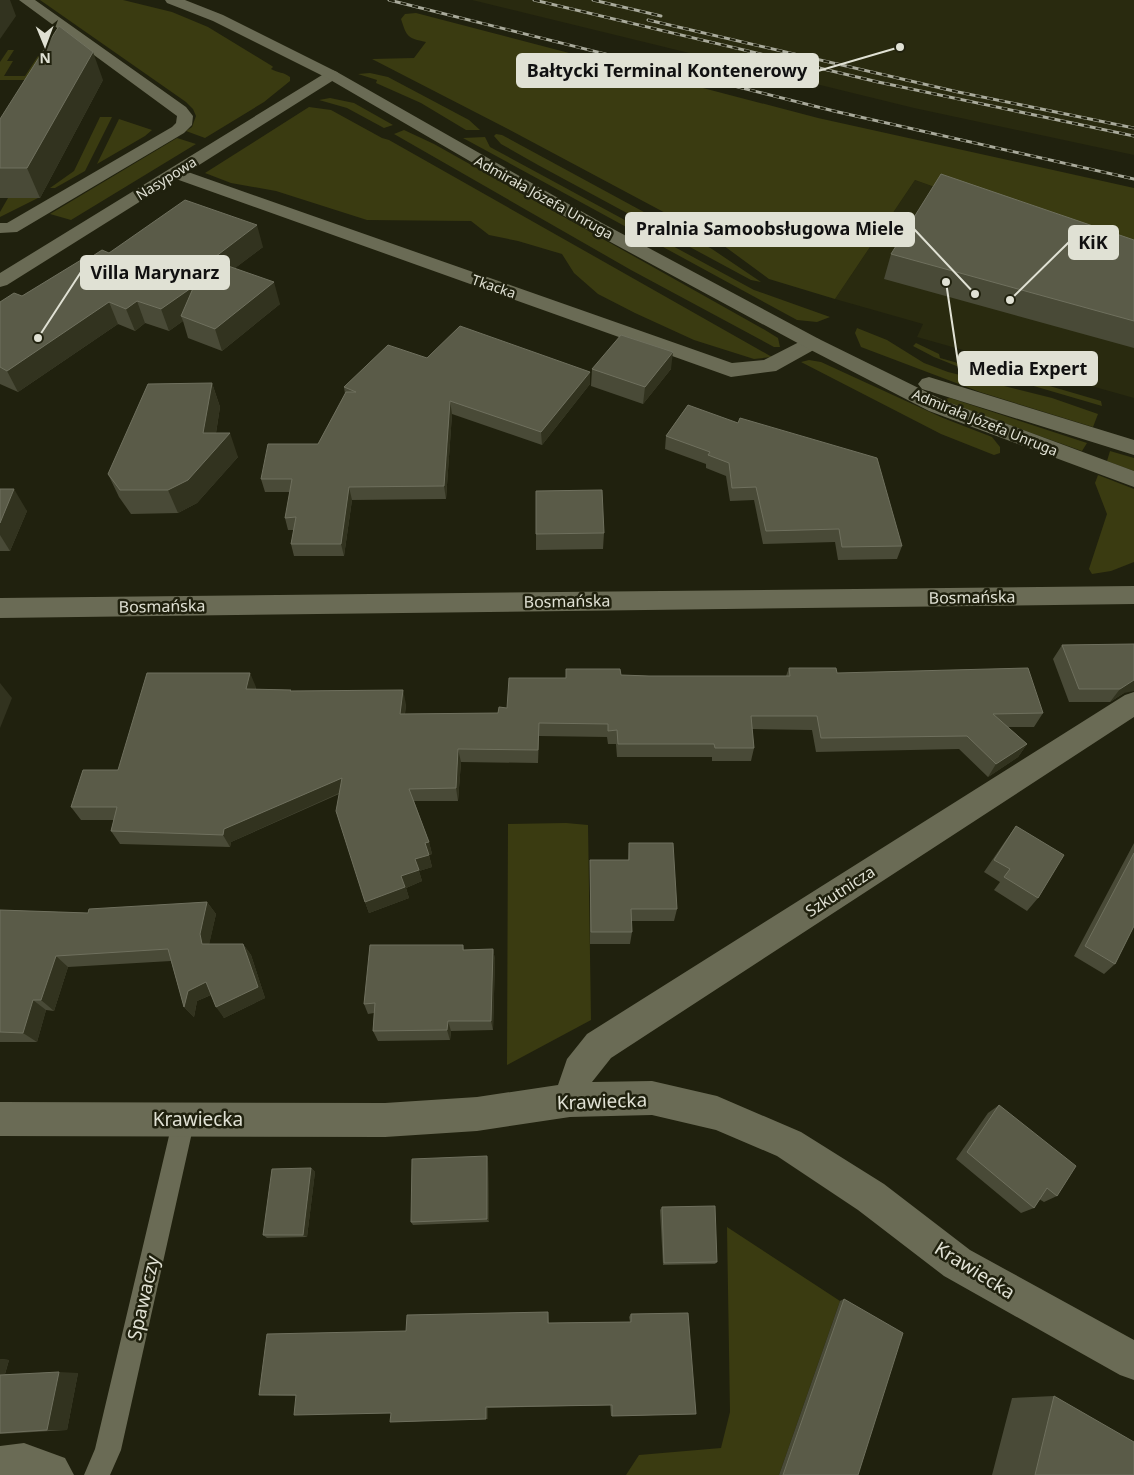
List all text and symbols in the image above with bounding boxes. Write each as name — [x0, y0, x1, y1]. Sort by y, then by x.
north arrow — [20, 20, 70, 70]
text: N — [39, 49, 51, 68]
callout: Bałtycki Terminal Kontenerowy — [517, 54, 818, 87]
text: Bałtycki Terminal Kontenerowy — [527, 58, 808, 82]
street label: Admirała Józefa Unruga — [471, 151, 617, 243]
street label: Nasypowa — [132, 152, 200, 204]
callout: Pralnia Samoobsługowa Miele — [626, 213, 914, 246]
text: Pralnia Samoobsługowa Miele — [636, 216, 904, 240]
callout: KiK — [1069, 226, 1118, 259]
text: KiK — [1078, 230, 1108, 254]
callout: Villa Marynarz — [81, 256, 229, 289]
text: Villa Marynarz — [91, 260, 219, 284]
street label: Tkacka — [470, 270, 518, 302]
callout: Media Expert — [959, 352, 1097, 385]
text: Media Expert — [969, 356, 1087, 380]
street label: Admirała Józefa Unruga — [909, 384, 1061, 460]
street label: Bosmańska — [928, 585, 1016, 609]
street label: Bosmańska — [523, 589, 611, 613]
street label: Bosmańska — [118, 594, 206, 618]
street label: Szkutnicza — [801, 860, 879, 922]
street label: Krawiecka — [556, 1086, 648, 1116]
street label: Krawiecka — [153, 1106, 243, 1132]
street label: Krawiecka — [930, 1235, 1020, 1305]
street label: Spawaczy — [121, 1253, 165, 1343]

